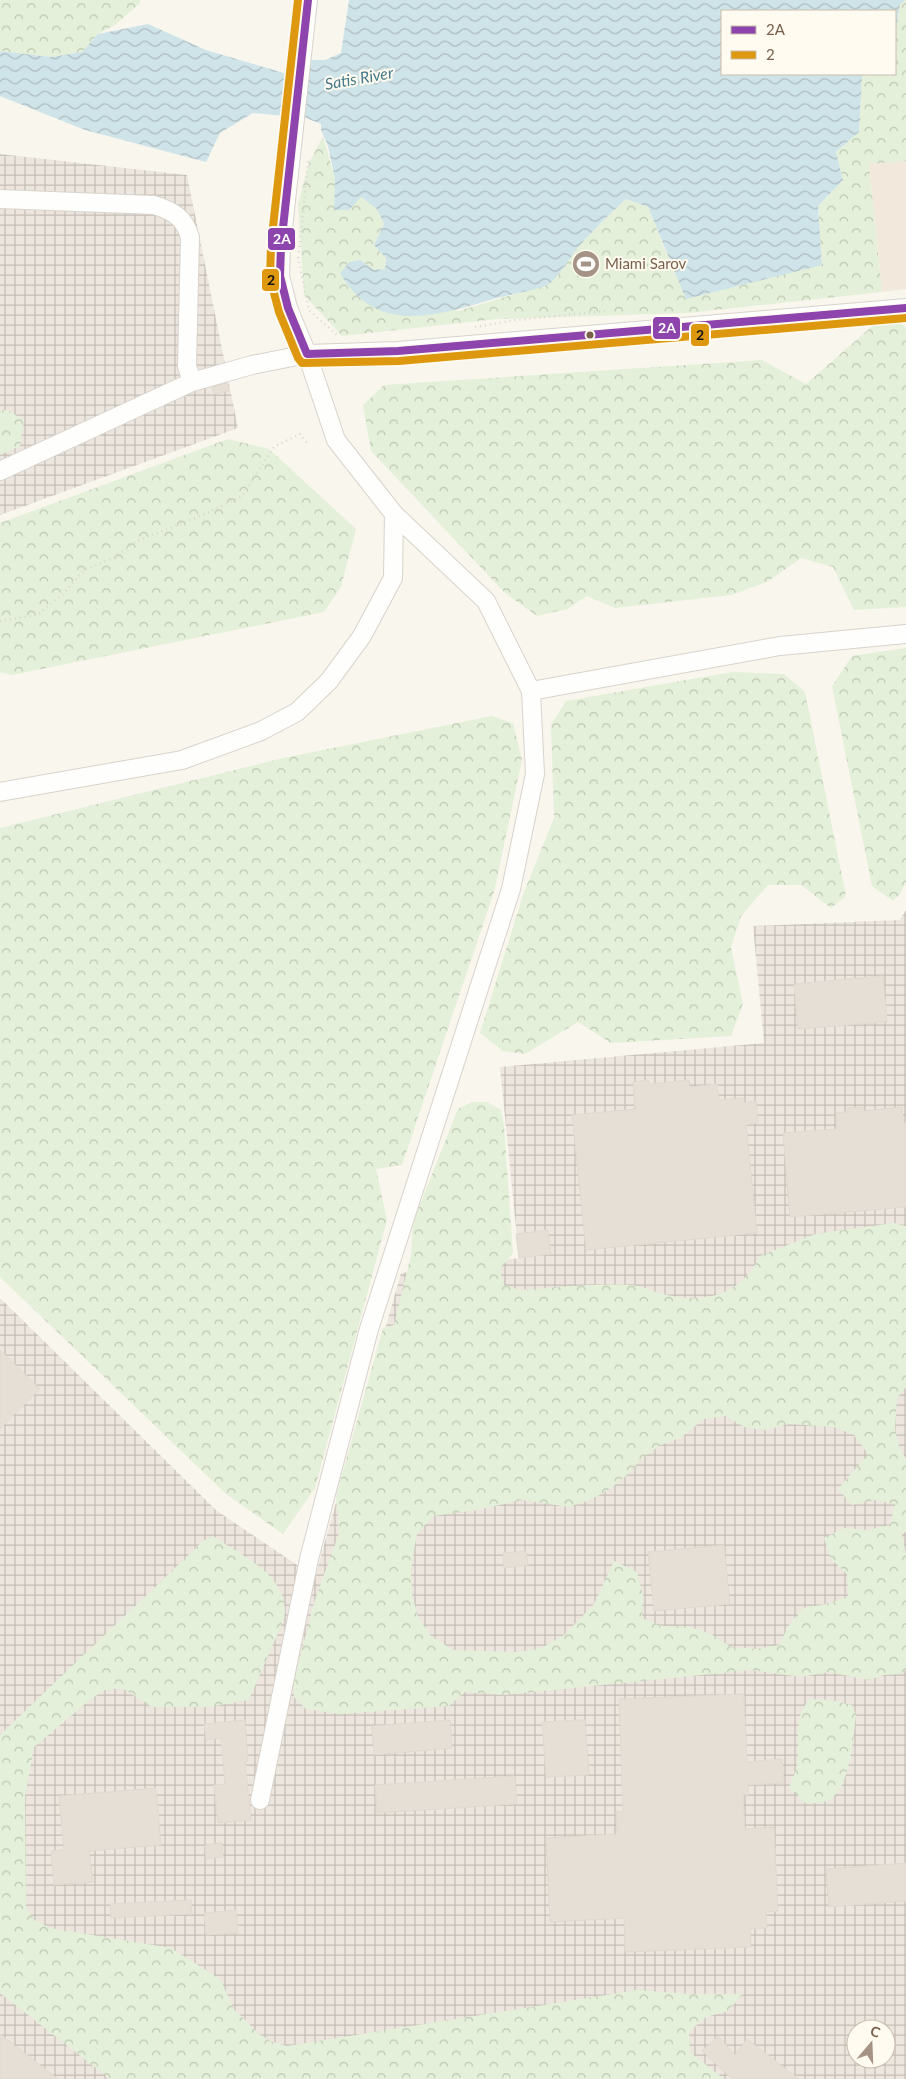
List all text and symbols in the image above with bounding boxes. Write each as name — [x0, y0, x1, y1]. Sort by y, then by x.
legend — [721, 10, 896, 75]
text: 2А — [766, 20, 786, 38]
text: 2 — [766, 45, 775, 63]
water label: Satis River — [323, 62, 395, 93]
line badge: 2А — [267, 227, 296, 251]
text: 2А — [273, 230, 291, 247]
sports icon: Miami Sarov — [571, 249, 601, 279]
place label: Miami Sarov — [605, 254, 687, 272]
line badge: 2 — [261, 268, 280, 292]
text: 2 — [267, 271, 275, 288]
line badge: 2А — [652, 316, 681, 340]
text: 2А — [658, 319, 676, 336]
line badge: 2 — [690, 323, 710, 347]
text: 2 — [696, 326, 704, 343]
unlabelled marker — [585, 330, 595, 340]
north arrow — [846, 2019, 896, 2069]
text: С — [868, 2022, 883, 2041]

